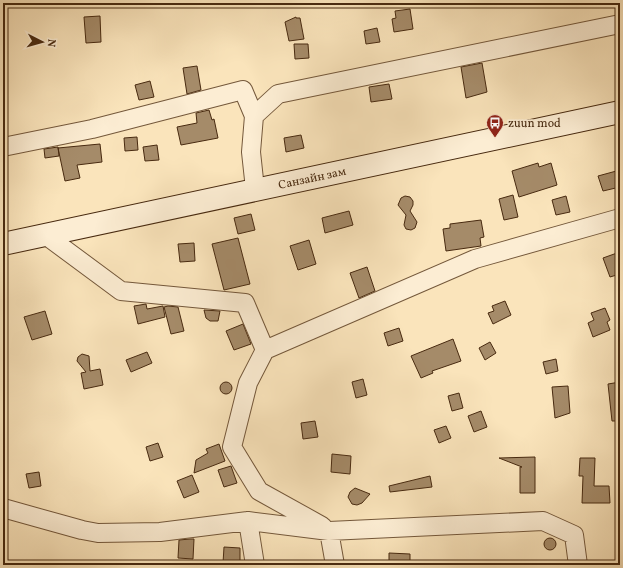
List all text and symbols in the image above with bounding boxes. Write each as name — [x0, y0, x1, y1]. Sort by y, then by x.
north arrow — [22, 22, 62, 62]
text: N — [43, 38, 58, 48]
bus stop icon: zuun mod — [485, 113, 505, 138]
place label: zuun mod — [508, 116, 561, 132]
street label: Санзайн зам — [277, 164, 348, 194]

